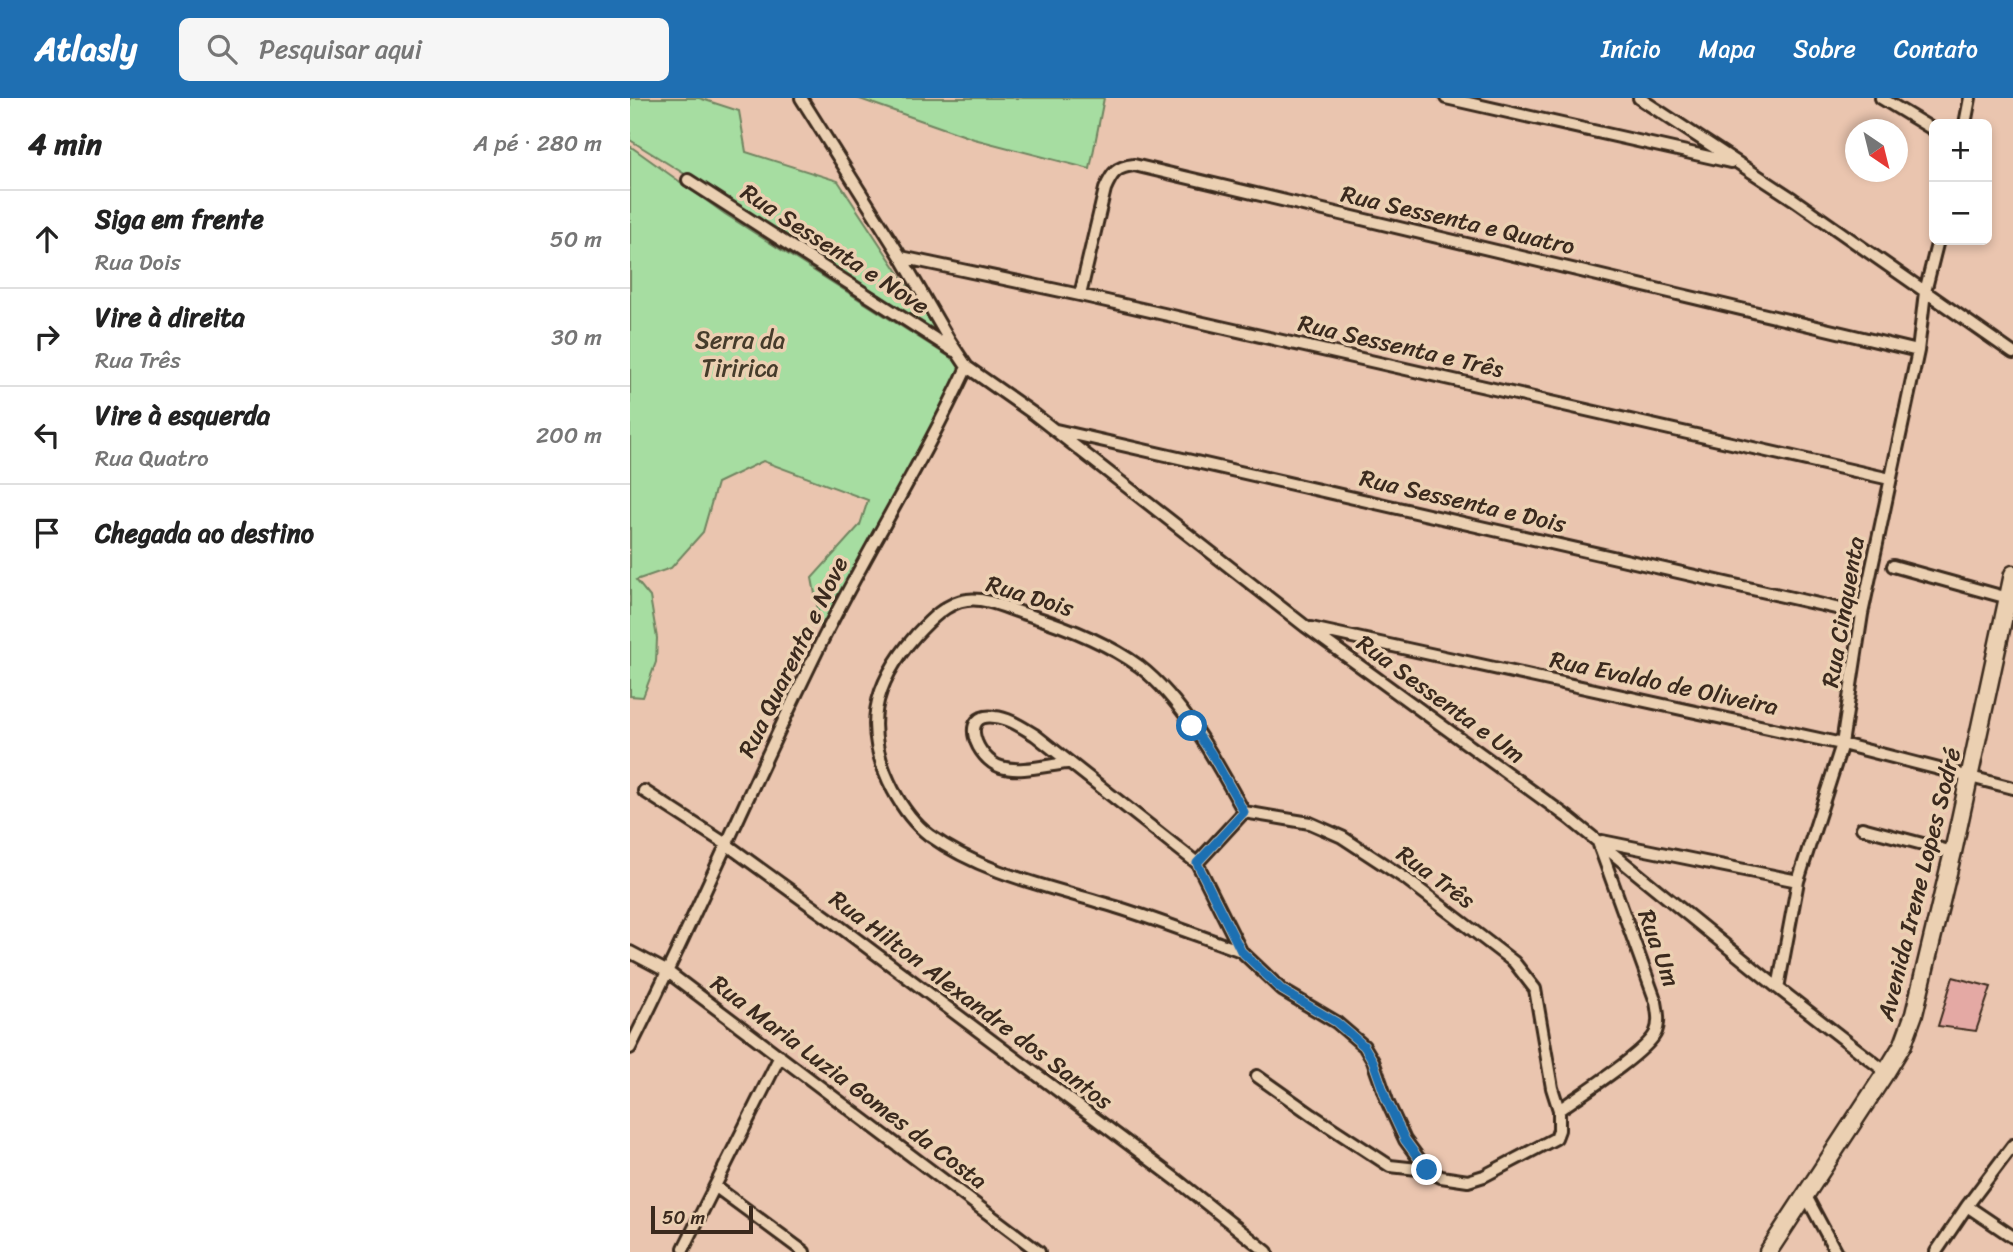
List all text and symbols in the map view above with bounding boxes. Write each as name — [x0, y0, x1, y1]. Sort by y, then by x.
search box — [179, 18, 669, 81]
text: Atlasly — [35, 20, 137, 78]
text: Pesquisar aqui — [259, 26, 422, 72]
text: Início — [1601, 28, 1661, 70]
text: Mapa — [1699, 28, 1755, 70]
text: Sobre — [1793, 28, 1856, 70]
text: Contato — [1894, 28, 1978, 70]
icon: search — [203, 30, 241, 68]
text: 4 min — [28, 117, 102, 171]
north arrow — [1845, 119, 1908, 182]
map controls — [1929, 119, 1992, 245]
button: + — [1929, 119, 1992, 182]
text: A pé · 280 m — [474, 123, 602, 164]
street label: Rua Sessenta e Nove — [732, 172, 938, 326]
street label: Rua Sessenta e Quatro — [1337, 173, 1579, 267]
button: − — [1929, 182, 1992, 245]
text: Siga em frente — [95, 196, 264, 242]
text: 50 m — [550, 219, 602, 260]
icon: ahead — [28, 220, 66, 258]
text: Rua Dois — [95, 242, 181, 283]
text: Vire à direita — [95, 294, 245, 340]
street label: Rua Sessenta e Três — [1294, 302, 1508, 390]
text: 30 m — [551, 317, 602, 358]
icon: right — [28, 318, 66, 356]
park label: Serra da Tiririca — [695, 319, 785, 389]
text: Rua Três — [95, 340, 181, 381]
text: Vire à esquerda — [95, 392, 270, 438]
text: 200 m — [536, 415, 602, 456]
icon: left — [28, 416, 66, 454]
text: Rua Quatro — [95, 438, 209, 479]
street label: Rua Sessenta e Dois — [1356, 457, 1571, 545]
text: Chegada ao destino — [95, 510, 314, 556]
icon: arrive — [28, 514, 66, 552]
street label: Rua Cinquenta — [1809, 533, 1877, 691]
street label: Rua Quarenta e Nove — [726, 549, 860, 765]
street label: Rua Dois — [981, 563, 1080, 629]
street label: Rua Sessenta e Um — [1347, 623, 1535, 775]
street label: Rua Evaldo de Oliveira — [1546, 638, 1782, 728]
route start — [1176, 710, 1207, 741]
street label: Avenida Irene Lopes Sodré — [1864, 743, 1973, 1026]
street label: Rua Três — [1387, 834, 1485, 920]
street label: Rua Hilton Alexandre dos Santos — [820, 879, 1123, 1122]
street label: Rua Um — [1626, 903, 1692, 993]
street label: Rua Maria Luzia Gomes da Costa — [701, 963, 997, 1201]
route end — [1411, 1154, 1442, 1185]
text: 50 m — [662, 1201, 705, 1234]
scale bar — [651, 1203, 752, 1235]

